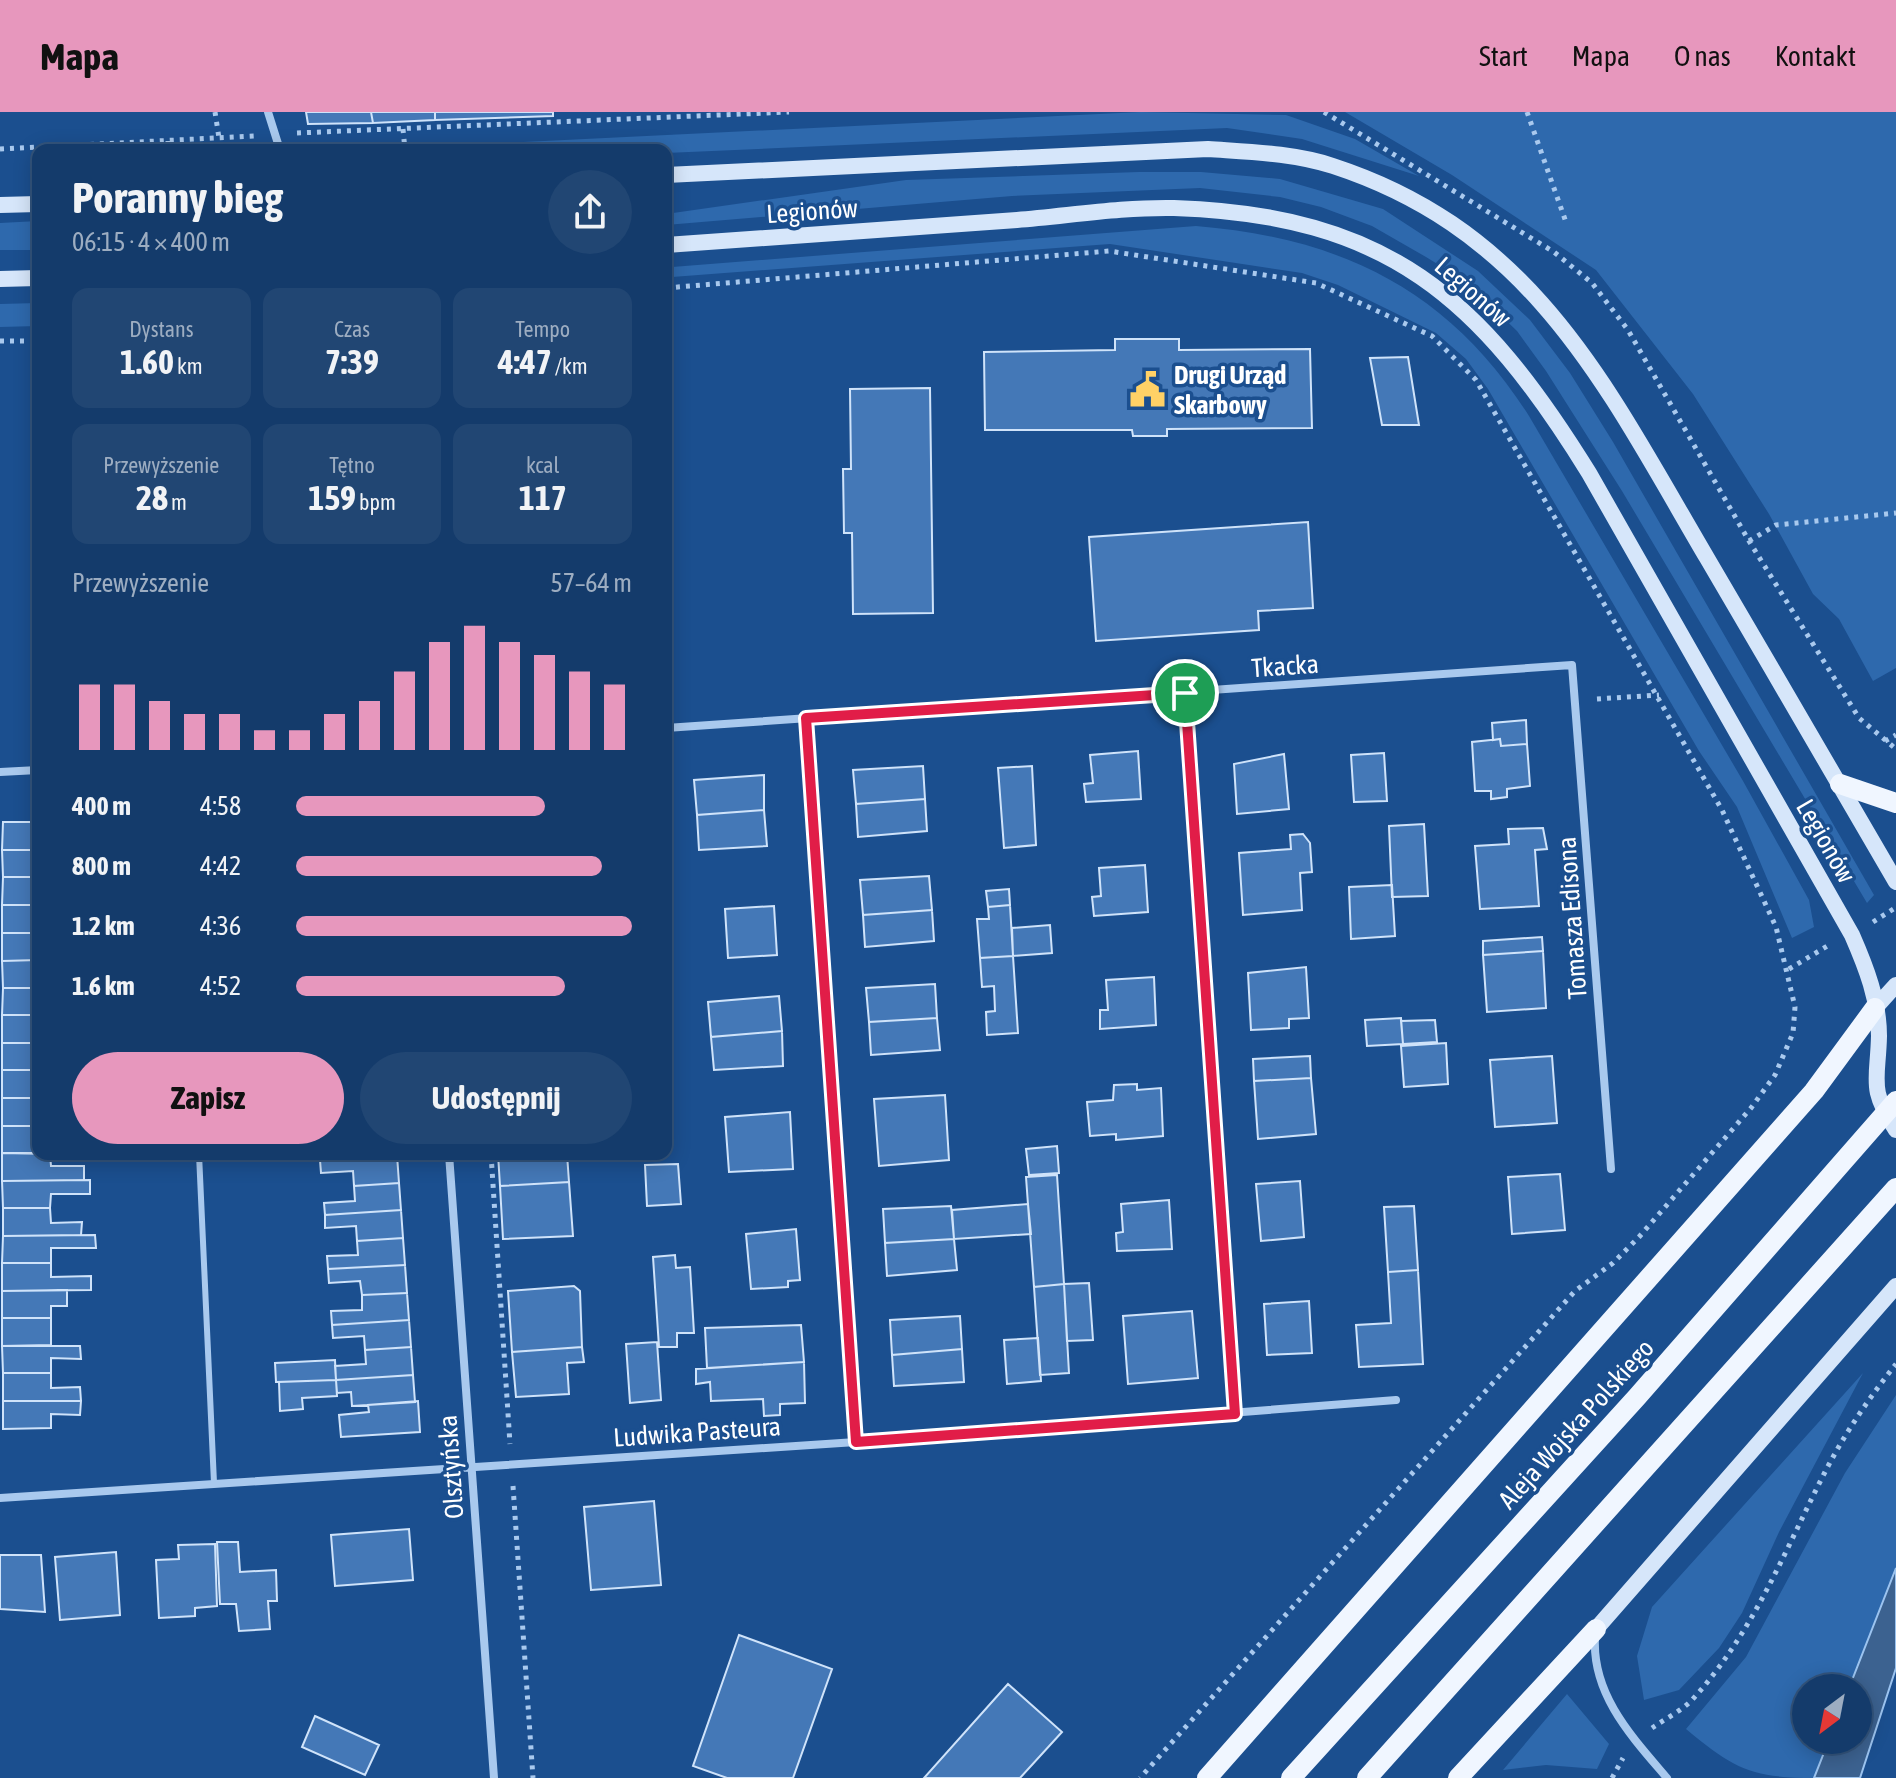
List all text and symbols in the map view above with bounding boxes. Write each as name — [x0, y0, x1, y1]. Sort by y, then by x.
text: Mapa — [40, 35, 119, 78]
text: Start — [1479, 40, 1528, 72]
text: Mapa — [1572, 40, 1630, 72]
text: O nas — [1674, 40, 1731, 72]
text: Kontakt — [1775, 40, 1856, 72]
button: share — [548, 170, 632, 254]
text: Poranny bieg — [72, 172, 283, 222]
street label: Legionów — [765, 193, 859, 229]
text: 06:15 · 4 × 400 m — [72, 227, 230, 257]
street label: Legionów — [1429, 251, 1518, 334]
text: Dystans — [129, 316, 193, 342]
text: Czas — [334, 316, 370, 342]
text: Tempo — [515, 316, 570, 342]
text: 1.60 — [120, 342, 174, 381]
text: 7:39 — [325, 342, 379, 381]
text: 4:47 — [498, 342, 552, 381]
text: km — [174, 353, 203, 379]
text: /km — [552, 353, 588, 379]
place label: Drugi Urząd Skarbowy — [1174, 360, 1286, 420]
public building icon: Drugi Urząd Skarbowy — [1129, 371, 1167, 409]
text: Przewyższenie — [103, 452, 219, 478]
text: Tętno — [329, 452, 375, 478]
text: kcal — [526, 452, 559, 478]
text: 28 — [136, 478, 168, 517]
text: 159 — [308, 478, 356, 517]
text: 117 — [519, 478, 567, 517]
text: m — [168, 489, 187, 515]
text: bpm — [356, 489, 396, 515]
text: Przewyższenie — [72, 568, 209, 598]
text: 57–64 m — [550, 568, 632, 598]
street label: Tkacka — [1250, 649, 1320, 683]
pin — [1151, 659, 1219, 727]
icon: arrive — [1163, 671, 1207, 715]
text: 400 m — [72, 791, 131, 821]
text: 4:58 — [200, 791, 241, 821]
street label: Legionów — [1790, 794, 1862, 888]
street label: Tomasza Edisona — [1551, 836, 1593, 1000]
text: 800 m — [72, 851, 131, 881]
text: 4:42 — [200, 851, 241, 881]
text: 1.2 km — [72, 911, 135, 941]
text: 4:36 — [200, 911, 241, 941]
text: 1.6 km — [72, 971, 135, 1001]
text: 4:52 — [200, 971, 241, 1001]
button: Zapisz — [72, 1052, 344, 1144]
button: Udostępnij — [360, 1052, 632, 1144]
street label: Aleja Wojska Polskiego — [1492, 1333, 1660, 1515]
street label: Ludwika Pasteura — [612, 1411, 782, 1453]
street label: Olsztyńska — [432, 1414, 470, 1520]
north arrow — [1792, 1674, 1872, 1754]
map controls — [1792, 1674, 1872, 1754]

